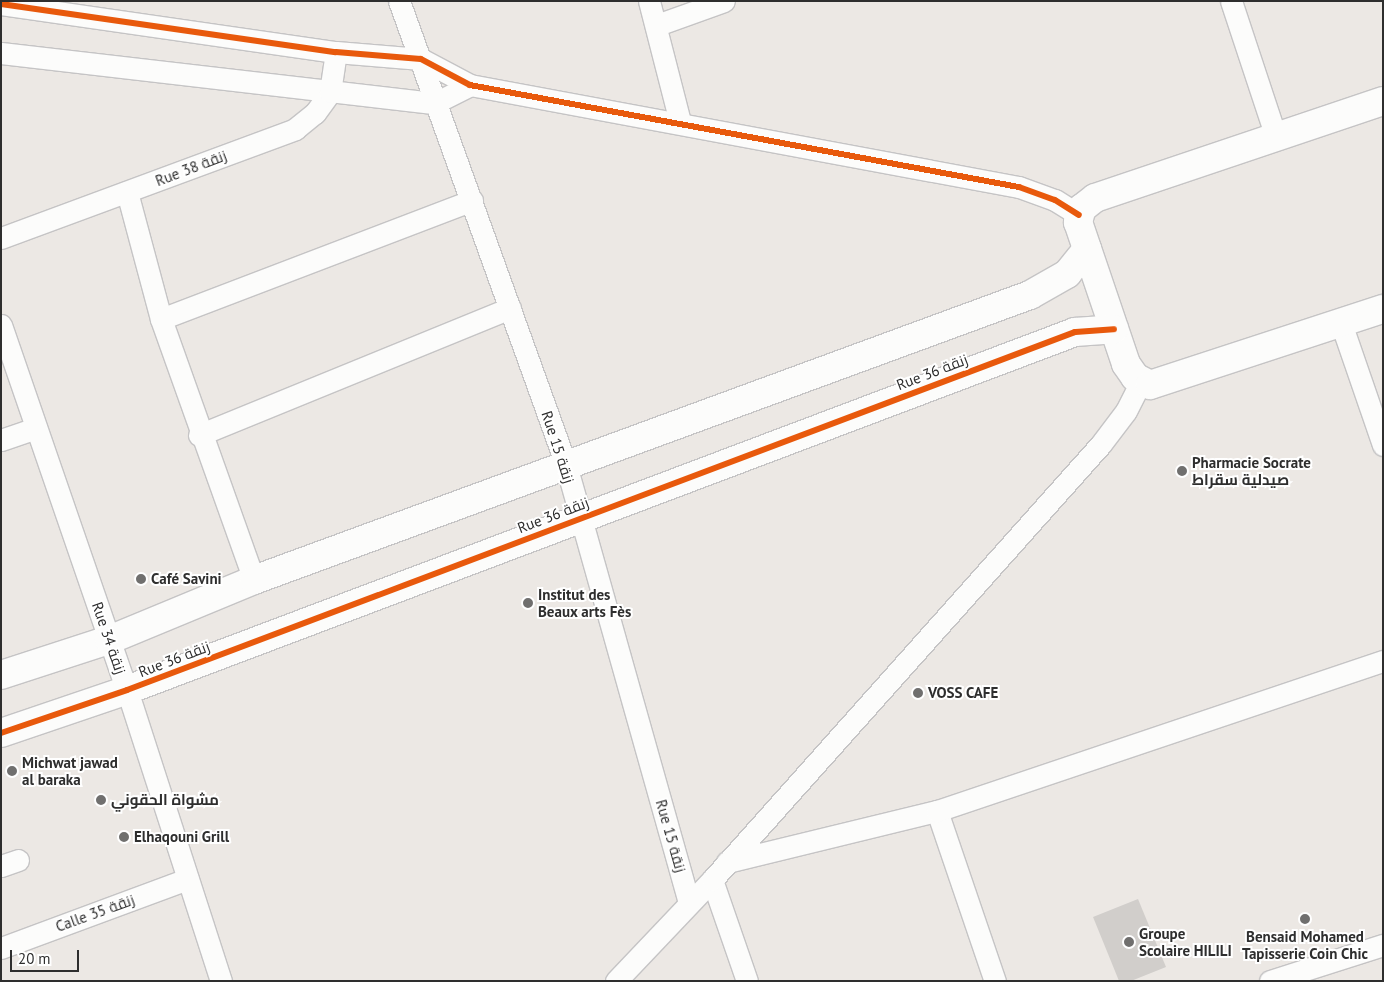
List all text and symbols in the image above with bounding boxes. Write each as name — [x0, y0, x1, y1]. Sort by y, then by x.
street label: Rue 38 زنقة — [153, 146, 229, 190]
street label: Rue 36 زنقة — [894, 350, 970, 394]
street label: Rue 15 زنقة — [538, 409, 578, 485]
place label: Pharmacie Socrate صيدلية سقراط — [1192, 453, 1311, 488]
marker: Pharmacie Socrate صيدلية سقراط — [1176, 465, 1188, 477]
street label: Rue 36 زنقة — [515, 493, 591, 537]
place label: Café Savini — [151, 570, 222, 588]
marker: Café Savini — [135, 573, 147, 585]
place label: Institut des Beaux arts Fès — [538, 585, 632, 620]
marker: Institut des Beaux arts Fès — [522, 597, 534, 609]
street label: Rue 34 زنقة — [88, 600, 130, 676]
street label: Rue 36 زنقة — [136, 637, 212, 681]
place label: VOSS CAFE — [928, 684, 998, 702]
marker: VOSS CAFE — [912, 687, 924, 699]
place label: Michwat jawad al baraka — [22, 753, 118, 788]
marker: Michwat jawad al baraka — [6, 765, 18, 777]
place label: مشواة الحقوني — [111, 791, 219, 809]
marker: مشواة الحقوني — [95, 794, 107, 806]
street label: Rue 15 زنقة — [652, 797, 690, 875]
place label: Elhaqouni Grill — [134, 828, 229, 846]
marker: Elhaqouni Grill — [118, 831, 130, 843]
street label: Calle 35 زنقة — [53, 890, 137, 936]
marker: Bensaid Mohamed Tapisserie Coin Chic — [1299, 913, 1311, 925]
place label: Groupe Scolaire HILILI — [1139, 924, 1232, 959]
place label: Bensaid Mohamed Tapisserie Coin Chic — [1242, 927, 1368, 962]
marker: Groupe Scolaire HILILI — [1123, 936, 1135, 948]
scale bar — [12, 940, 81, 972]
text: 20 m — [18, 949, 51, 968]

